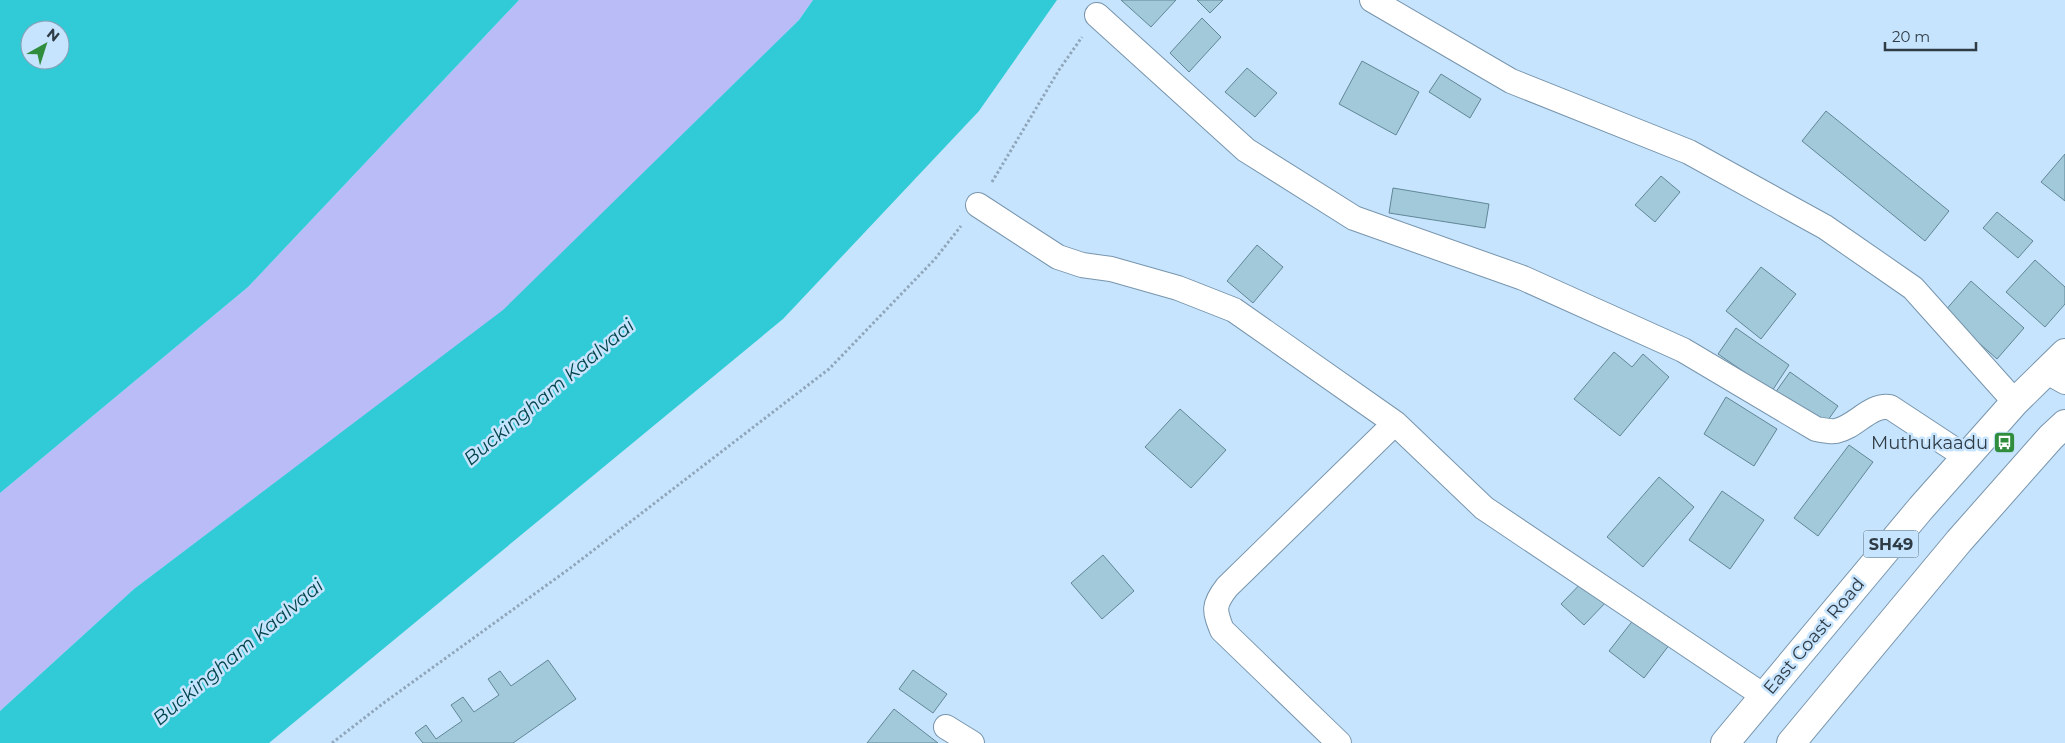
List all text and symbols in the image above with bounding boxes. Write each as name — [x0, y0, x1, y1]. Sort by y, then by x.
north arrow — [20, 20, 70, 70]
scale bar — [1885, 20, 1976, 52]
text: N — [43, 24, 63, 45]
text: 20 m — [1892, 27, 1930, 46]
water label: Buckingham Kaalvaai — [459, 313, 640, 470]
bus stop icon: Muthukaadu — [1992, 431, 2016, 455]
place label: Muthukaadu — [1871, 432, 1988, 454]
road number: SH49 — [1864, 530, 1918, 558]
water label: Buckingham Kaalvaai — [148, 573, 329, 730]
street label: East Coast Road — [1759, 573, 1869, 699]

